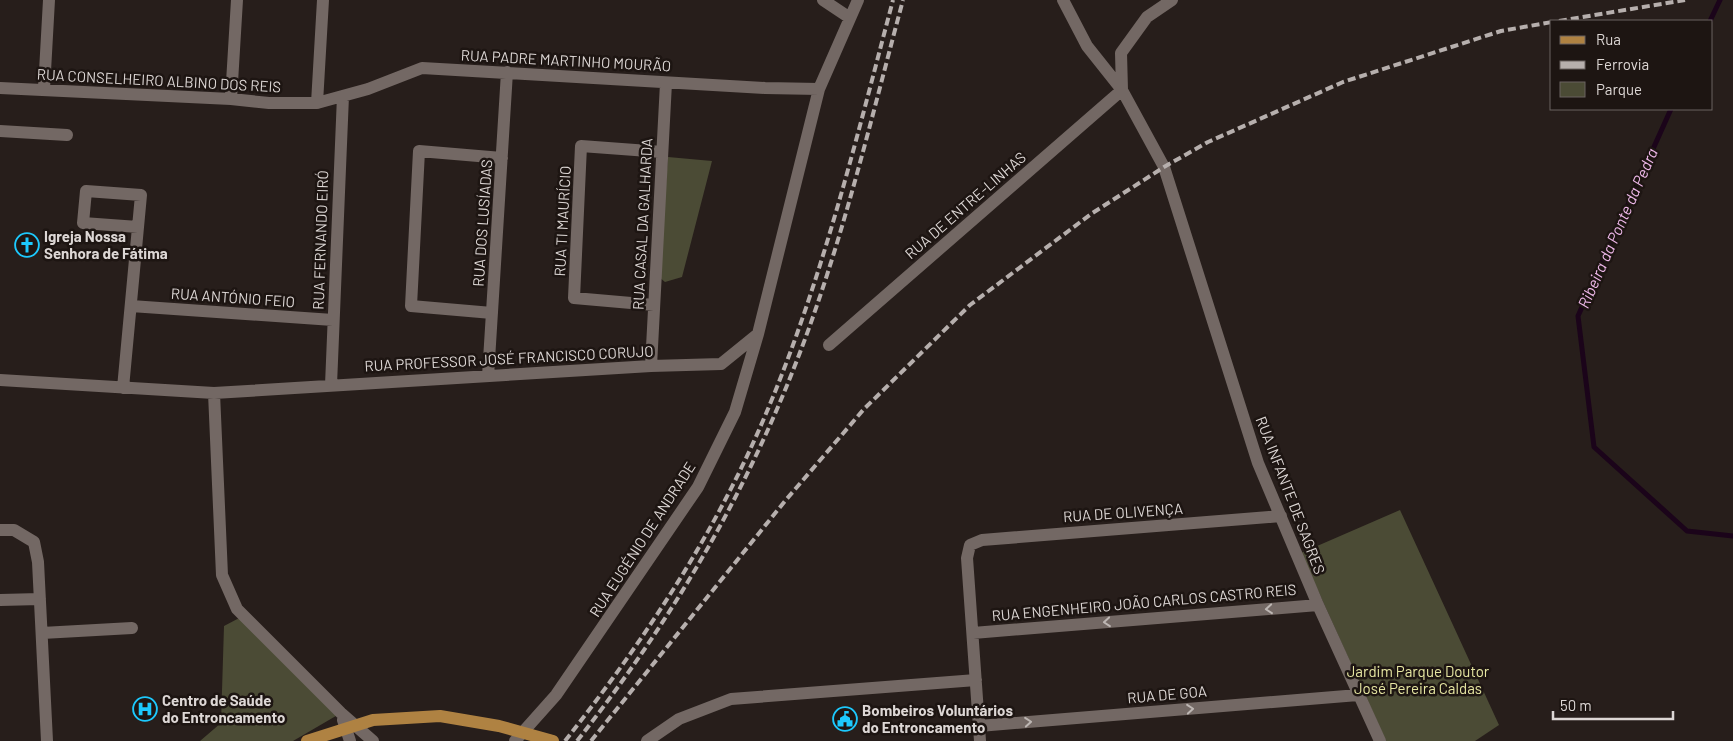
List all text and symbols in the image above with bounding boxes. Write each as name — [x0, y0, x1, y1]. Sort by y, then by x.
legend — [1550, 20, 1713, 110]
text: Rua — [1596, 30, 1621, 48]
street label: RUA PADRE MARTINHO MOURÃO — [460, 46, 672, 74]
text: Ferrovia — [1596, 55, 1649, 73]
street label: RUA CONSELHEIRO ALBINO DOS REIS — [36, 65, 282, 95]
text: Parque — [1596, 80, 1642, 98]
street label: RUA CASAL DA GALHARDA — [629, 138, 655, 310]
water label: Ribeira da Ponte da Pedra — [1573, 145, 1661, 311]
street label: RUA DE ENTRE-LINHAS — [901, 148, 1029, 262]
street label: RUA DOS LUSÍADAS — [469, 159, 495, 287]
street label: RUA TI MAURÍCIO — [550, 165, 574, 277]
street label: RUA FERNANDO EIRÓ — [309, 170, 331, 310]
place label: Igreja Nossa Senhora de Fátima — [44, 227, 168, 262]
church icon: Igreja Nossa Senhora de Fátima — [14, 232, 40, 258]
street label: RUA ANTÓNIO FEIO — [170, 284, 296, 310]
street label: RUA PROFESSOR JOSÉ FRANCISCO CORUJO — [364, 341, 654, 375]
street label: RUA INFANTE DE SAGRES — [1253, 414, 1329, 576]
street label: RUA EUGÉNIO DE ANDRADE — [585, 458, 699, 620]
street label: RUA DE OLIVENÇA — [1063, 499, 1183, 525]
street label: RUA ENGENHEIRO JOÃO CARLOS CASTRO REIS — [991, 580, 1297, 624]
one-way arrow — [1265, 603, 1273, 614]
one-way arrow — [1103, 616, 1111, 627]
park label: Jardim Parque Doutor José Pereira Caldas — [1347, 662, 1490, 697]
street label: RUA DE GOA — [1126, 682, 1208, 706]
scale bar — [1553, 688, 1673, 720]
place label: Centro de Saúde do Entroncamento — [162, 691, 285, 726]
hospital icon: Centro de Saúde do Entroncamento — [132, 696, 158, 722]
text: 50 m — [1560, 696, 1592, 714]
place label: Bombeiros Voluntários do Entroncamento — [862, 701, 1013, 736]
one-way arrow — [1186, 703, 1194, 714]
public building icon: Bombeiros Voluntários do Entroncamento — [832, 706, 858, 732]
one-way arrow — [1024, 717, 1032, 728]

